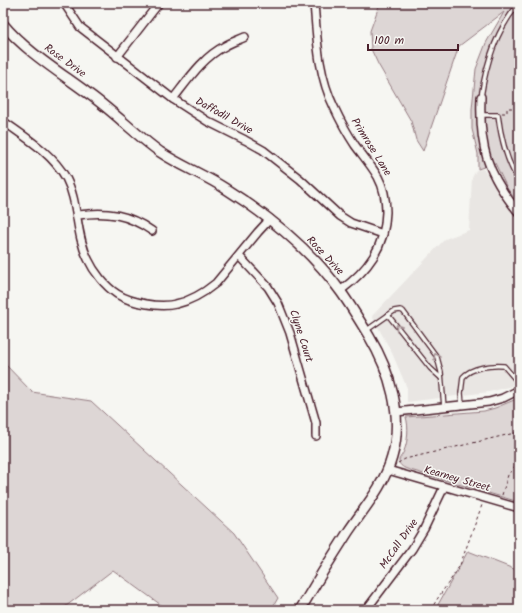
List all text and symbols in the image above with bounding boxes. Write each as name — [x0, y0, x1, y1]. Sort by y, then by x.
scale bar — [368, 26, 458, 52]
text: 100 m — [374, 31, 405, 50]
street label: Rose Drive — [40, 39, 90, 83]
street label: Daffodil Drive — [192, 93, 256, 139]
street label: Primrose Lane — [346, 114, 396, 180]
street label: Rose Drive — [302, 232, 348, 280]
street label: Clyne Court — [284, 307, 318, 365]
one-way arrow — [395, 324, 402, 331]
one-way arrow — [433, 352, 440, 360]
street label: Kearney Street — [422, 461, 493, 497]
street label: McCall Drive — [375, 515, 423, 573]

